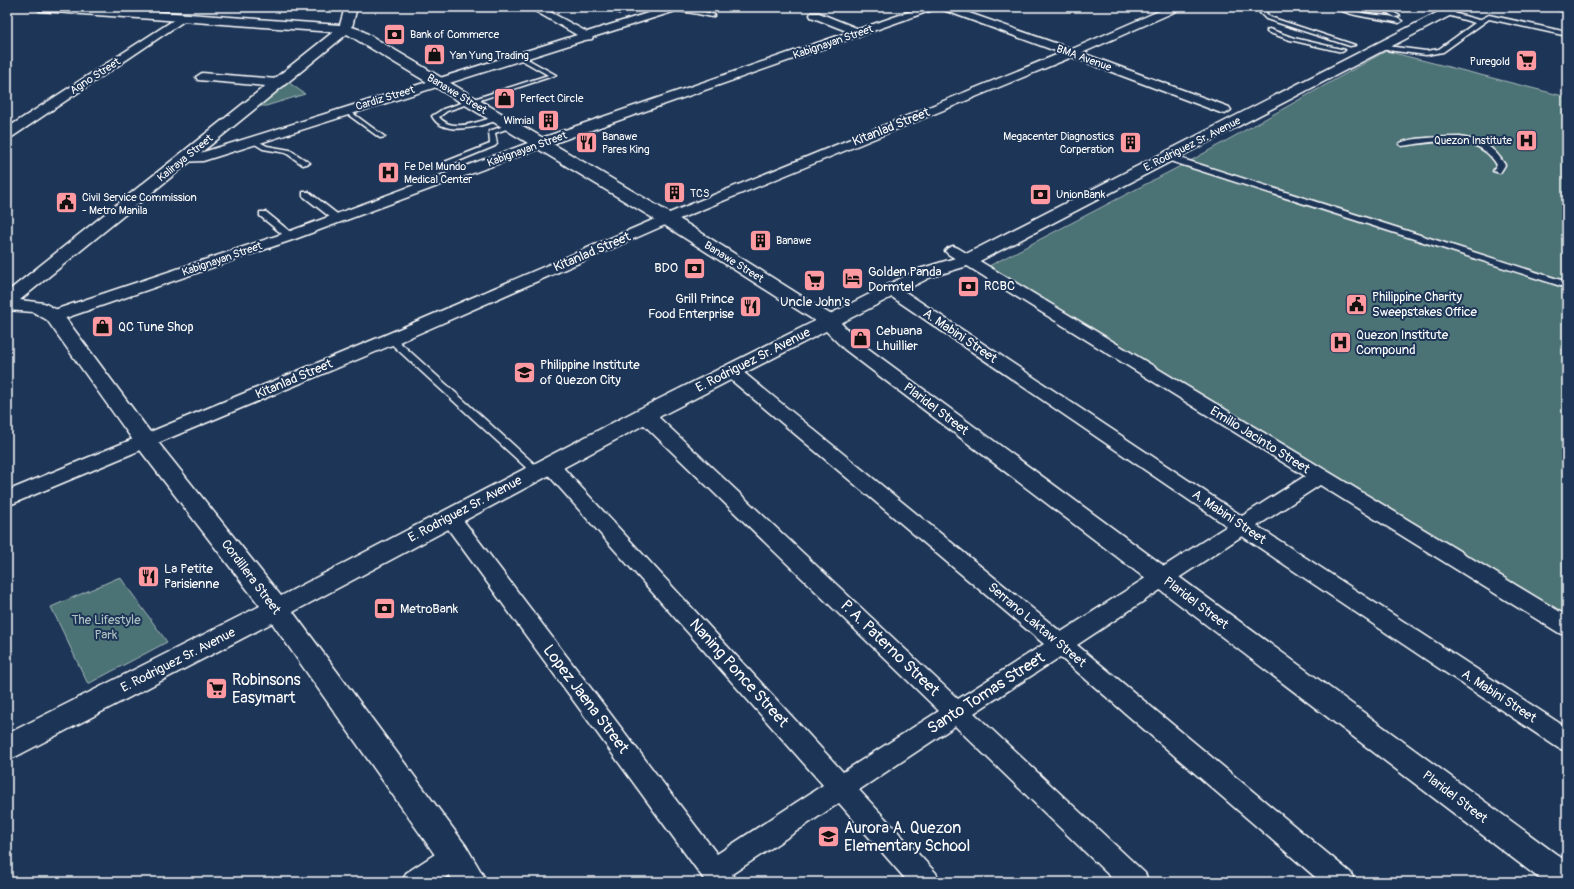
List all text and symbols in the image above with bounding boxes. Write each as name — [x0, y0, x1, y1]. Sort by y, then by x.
bank icon: Bank of Commerce — [382, 21, 408, 47]
street label: Kabignayan Street — [791, 22, 875, 62]
place label: Bank of Commerce — [410, 28, 500, 41]
shop icon: Yan Yung Trading — [421, 42, 447, 68]
street label: BMA Avenue — [1055, 42, 1114, 74]
supermarket icon: Puregold — [1513, 48, 1539, 74]
place label: Yan Yung Trading — [449, 49, 529, 62]
street label: Agno Street — [67, 55, 123, 97]
place label: Puregold — [1470, 55, 1510, 68]
street label: Banawe Street — [425, 71, 490, 117]
street label: Cardiz Street — [354, 83, 417, 113]
shop icon: Perfect Circle — [491, 85, 517, 111]
place label: Perfect Circle — [520, 92, 584, 105]
street label: Kitanlad Street — [850, 104, 933, 150]
building icon: Wimial — [536, 107, 562, 133]
place label: Wimial — [503, 114, 534, 127]
street label: E. Rodriguez Sr. Avenue — [1141, 114, 1243, 174]
hospital icon: Quezon Institute — [1514, 127, 1540, 153]
street label: Kabignayan Street — [485, 128, 569, 169]
restaurant icon: Banawe Pares King — [574, 129, 600, 155]
building icon: Megacenter Diagnostics Corperation — [1117, 129, 1143, 155]
place label: Banawe Pares King — [602, 130, 650, 156]
place label: Megacenter Diagnostics Corperation — [1003, 130, 1114, 156]
street label: Kaliraya Street — [155, 131, 216, 184]
place label: Quezon Institute — [1434, 134, 1513, 147]
hospital icon: Fe Del Mundo Medical Center — [376, 159, 402, 185]
place label: Fe Del Mundo Medical Center — [404, 160, 472, 186]
building icon: TCS — [662, 180, 688, 206]
bank icon: UnionBank — [1027, 181, 1053, 207]
place label: TCS — [690, 187, 709, 200]
place label: UnionBank — [1056, 188, 1106, 201]
public building icon: Civil Service Commission - Metro Manila — [53, 190, 79, 216]
place label: Civil Service Commission - Metro Manila — [82, 191, 197, 217]
building icon: Banawe — [748, 227, 774, 253]
street label: Kitanlad Street — [551, 228, 634, 275]
place label: Banawe — [776, 234, 812, 247]
street label: Kabignayan Street — [180, 239, 264, 279]
street label: Banawe Street — [702, 239, 767, 286]
bank icon: BDO — [681, 255, 707, 281]
place label: BDO — [654, 260, 678, 276]
place label: Golden Panda Dormtel — [868, 264, 942, 295]
hotel icon: Golden Panda Dormtel — [839, 266, 865, 292]
supermarket icon: Uncle John's — [802, 267, 828, 293]
bank icon: RCBC — [955, 273, 981, 299]
place label: RCBC — [984, 278, 1015, 294]
place label: Philippine Charity Sweepstakes Office — [1372, 289, 1478, 320]
place label: Grill Prince Food Enterprise — [648, 291, 735, 322]
public building icon: Philippine Charity Sweepstakes Office — [1343, 291, 1369, 317]
restaurant icon: Grill Prince Food Enterprise — [737, 293, 763, 319]
place label: Uncle John's — [780, 294, 850, 310]
street label: A. Mabini Street — [920, 305, 1001, 367]
shop icon: QC Tune Shop — [90, 314, 116, 340]
place label: QC Tune Shop — [118, 319, 194, 335]
place label: Cebuana Lhuillier — [876, 323, 922, 354]
street label: E. Rodriguez Sr. Avenue — [693, 324, 813, 396]
shop icon: Cebuana Lhuillier — [847, 325, 873, 351]
place label: Quezon Institute Compound — [1356, 327, 1449, 358]
hospital icon: Quezon Institute Compound — [1327, 329, 1353, 355]
street label: Kitanlad Street — [253, 355, 336, 402]
place label: Philippine Institute of Quezon City — [540, 357, 640, 388]
school or university icon: Philippine Institute of Quezon City — [512, 359, 538, 385]
street label: Plaridel Street — [900, 379, 972, 439]
street label: Emilio Jacinto Street — [1207, 403, 1313, 478]
street label: E. Rodriguez Sr. Avenue — [405, 472, 525, 546]
street label: A. Mabini Street — [1189, 486, 1270, 548]
street label: Cordillera Street — [218, 536, 285, 618]
place label: La Petite Parisienne — [164, 561, 220, 592]
restaurant icon: La Petite Parisienne — [135, 563, 161, 589]
street label: Plaridel Street — [1160, 573, 1232, 633]
street label: Serrano Laktaw Street — [985, 579, 1090, 671]
bank icon: MetroBank — [371, 596, 397, 622]
street label: P. A. Paterno Street — [836, 596, 944, 701]
place label: MetroBank — [400, 601, 459, 617]
park label: The Lifestyle Park — [71, 612, 141, 643]
street label: Naning Ponce Street — [685, 615, 793, 732]
street label: E. Rodriguez Sr. Avenue — [118, 624, 238, 696]
street label: Lopez Jaena Street — [539, 641, 634, 758]
street label: Santo Tomas Street — [924, 647, 1049, 738]
street label: A. Mabini Street — [1459, 666, 1540, 726]
place label: Robinsons Easymart — [232, 670, 301, 708]
supermarket icon: Robinsons Easymart — [204, 676, 230, 702]
street label: Plaridel Street — [1419, 767, 1491, 827]
place label: Aurora A. Quezon Elementary School — [844, 818, 970, 856]
school or university icon: Aurora A. Quezon Elementary School — [815, 824, 841, 850]

